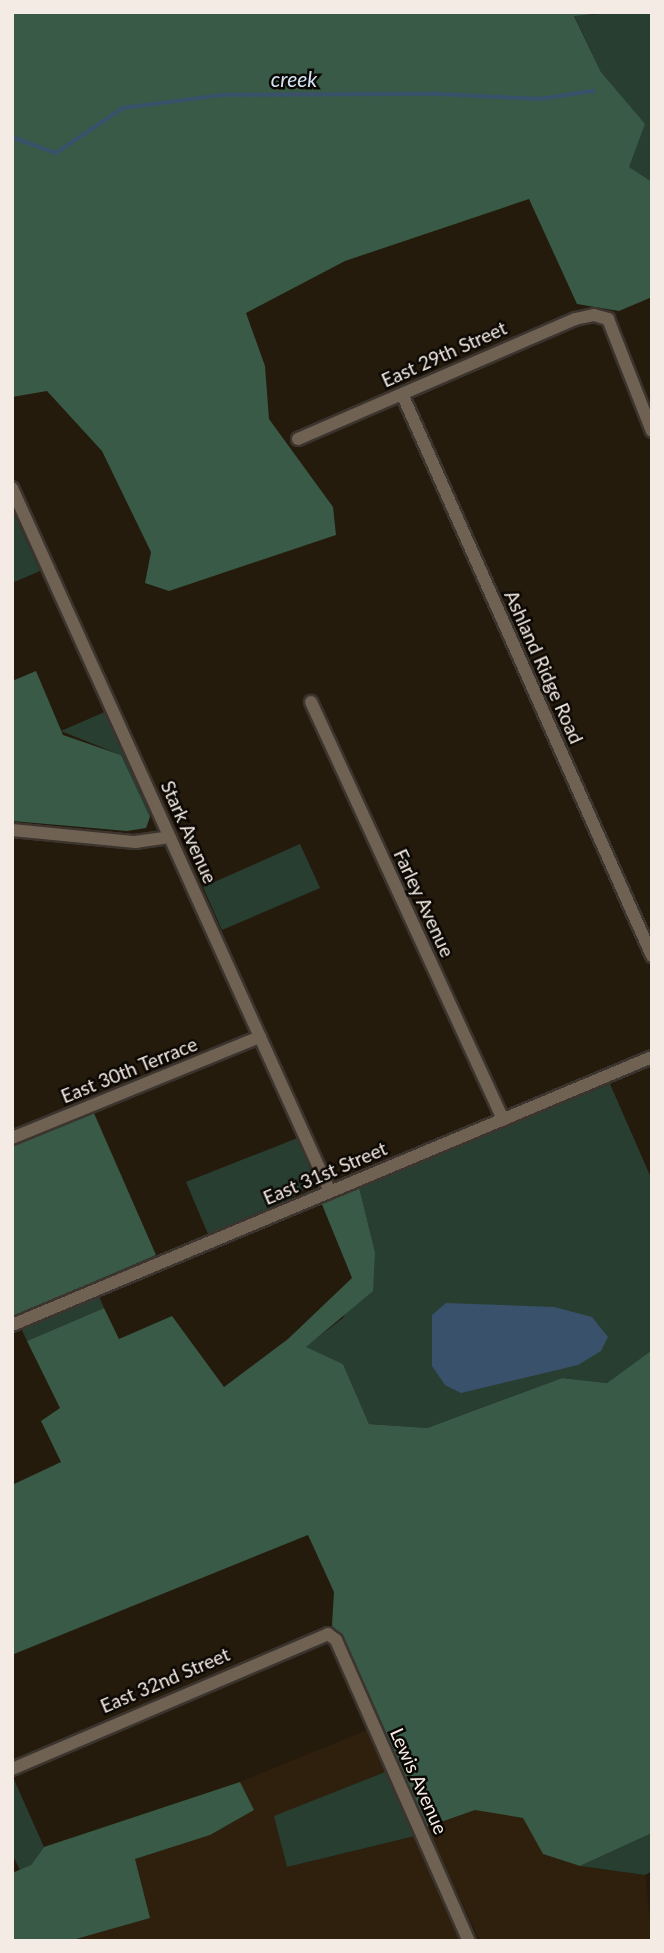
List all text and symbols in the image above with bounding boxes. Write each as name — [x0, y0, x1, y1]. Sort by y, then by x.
water label: creek — [271, 66, 317, 92]
street label: East 29th Street — [378, 316, 510, 392]
street label: Ashland Ridge Road — [500, 587, 588, 747]
street label: Stark Avenue — [156, 777, 222, 887]
street label: Farley Avenue — [389, 845, 459, 961]
street label: East 30th Terrace — [57, 1032, 201, 1108]
street label: East 31st Street — [260, 1137, 390, 1209]
street label: East 32nd Street — [97, 1642, 233, 1718]
street label: Lewis Avenue — [385, 1724, 453, 1838]

